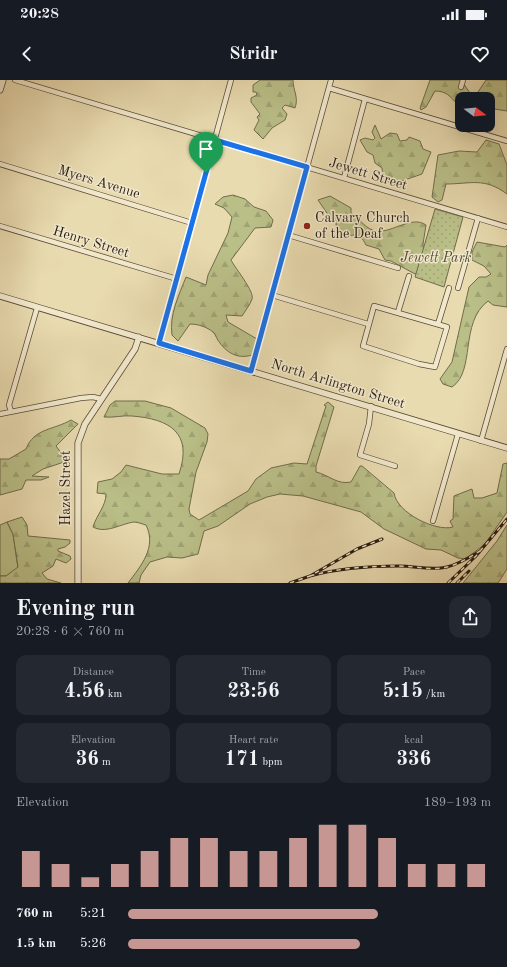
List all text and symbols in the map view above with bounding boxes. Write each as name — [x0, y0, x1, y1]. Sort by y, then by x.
text: 20:28 — [20, 7, 59, 22]
icon: back — [16, 43, 38, 65]
icon: heart — [469, 43, 491, 65]
text: Stridr — [229, 45, 278, 63]
north arrow — [455, 92, 495, 132]
map controls — [455, 92, 495, 132]
pin — [189, 132, 223, 173]
icon: arrive — [195, 138, 217, 160]
street label: Jewett Street — [327, 155, 409, 193]
street label: Myers Avenue — [56, 163, 142, 201]
place label: Calvary Church of the Deaf — [315, 211, 410, 241]
marker: Calvary Church of the Deaf — [302, 221, 312, 231]
street label: Henry Street — [51, 224, 131, 260]
park label: Jewett Park — [401, 251, 472, 265]
street label: North Arlington Street — [269, 357, 407, 411]
street label: Hazel Street — [59, 450, 73, 526]
button: share — [449, 596, 491, 638]
text: Evening run — [16, 598, 135, 620]
text: 20:28 · 6 × 760 m — [16, 625, 124, 638]
text: Distance — [72, 667, 114, 678]
text: Time — [241, 667, 266, 678]
text: Pace — [403, 667, 425, 678]
text: 4.56 — [64, 682, 105, 702]
text: 23:56 — [227, 682, 279, 702]
text: 5:15 — [382, 682, 423, 702]
text: km — [105, 689, 122, 700]
text: /km — [423, 689, 445, 700]
text: Elevation — [71, 735, 116, 746]
text: Heart rate — [229, 735, 278, 746]
text: kcal — [404, 735, 423, 746]
text: 36 — [76, 750, 99, 770]
text: 171 — [225, 750, 259, 770]
text: 336 — [396, 750, 431, 770]
text: m — [99, 757, 111, 768]
text: bpm — [259, 757, 282, 768]
text: Elevation — [16, 796, 69, 809]
text: 189–193 m — [424, 796, 491, 809]
text: 760 m — [16, 907, 53, 920]
text: 5:21 — [80, 907, 106, 920]
text: 1.5 km — [16, 937, 56, 950]
text: 5:26 — [80, 937, 106, 950]

